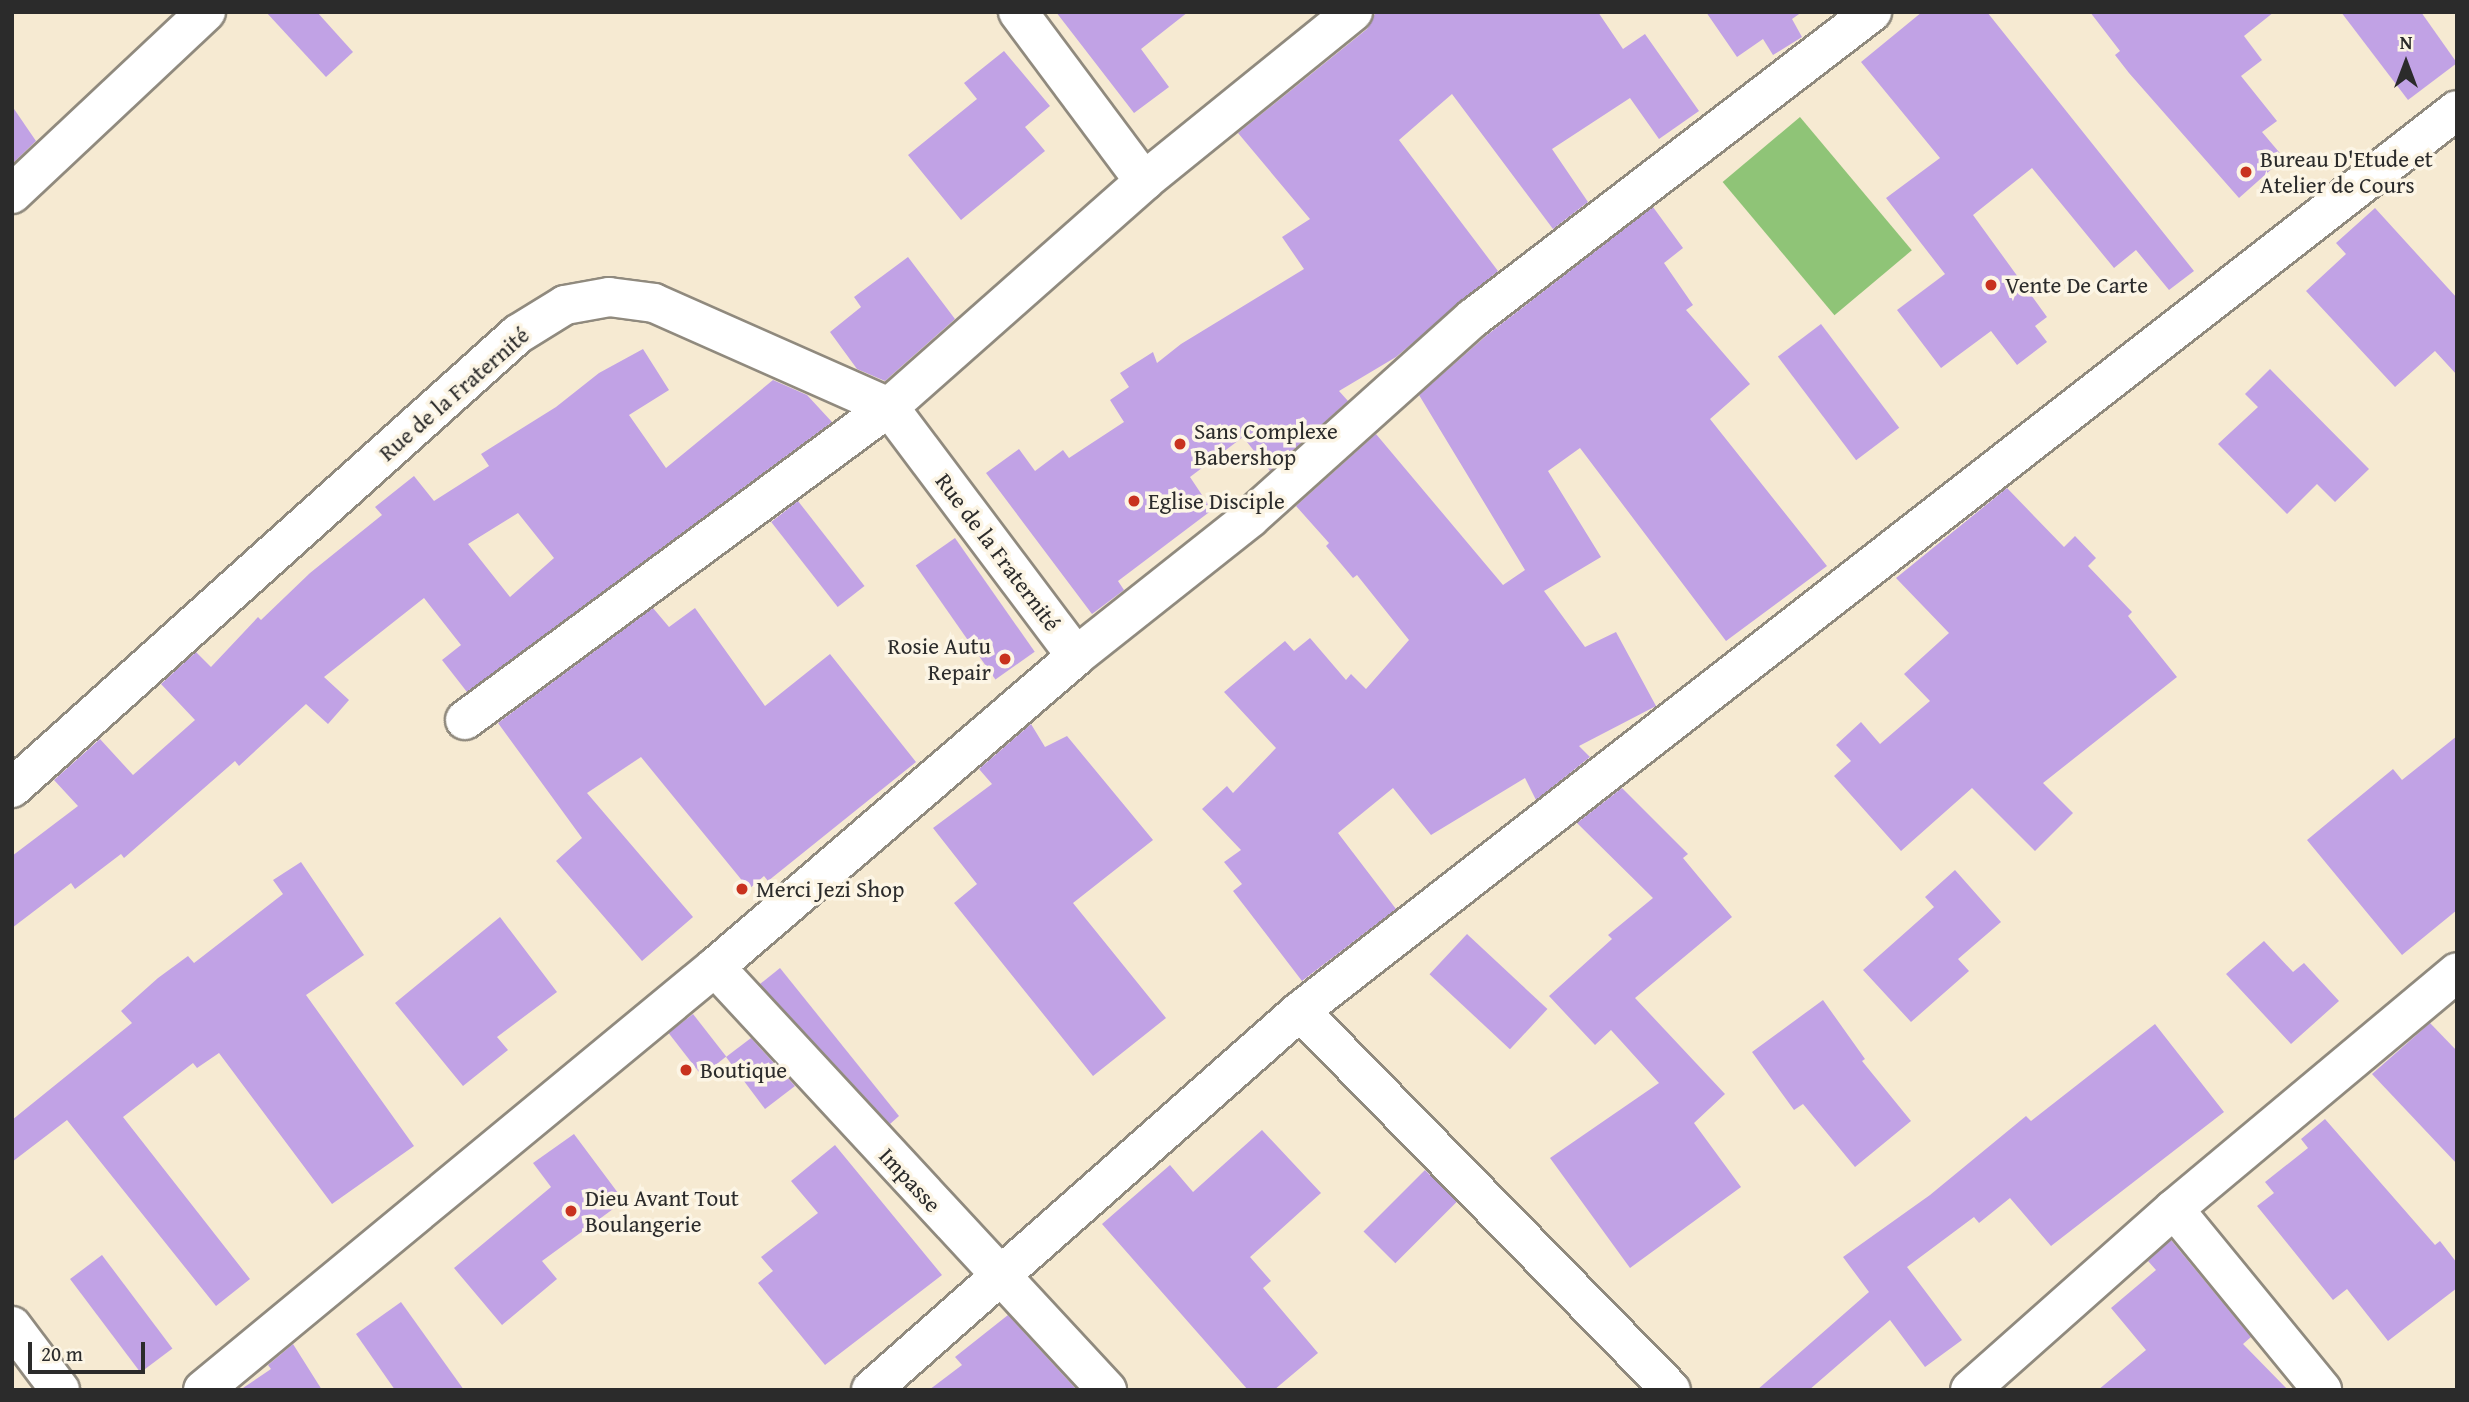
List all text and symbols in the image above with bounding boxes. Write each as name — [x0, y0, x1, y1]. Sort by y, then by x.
north arrow — [2371, 28, 2441, 98]
text: N — [2400, 28, 2412, 56]
place label: Bureau D'Etude et Atelier de Cours — [2260, 145, 2433, 199]
marker: Bureau D'Etude et Atelier de Cours — [2238, 164, 2254, 180]
place label: Vente De Carte — [2005, 271, 2148, 299]
marker: Vente De Carte — [1983, 277, 1999, 293]
street label: Rue de la Fraternité — [373, 321, 535, 467]
place label: Sans Complexe Babershop — [1194, 417, 1338, 471]
marker: Sans Complexe Babershop — [1172, 436, 1188, 452]
street label: Rue de la Fraternité — [930, 468, 1066, 636]
place label: Eglise Disciple — [1148, 487, 1285, 515]
marker: Eglise Disciple — [1126, 493, 1142, 509]
place label: Rosie Autu Repair — [888, 632, 991, 686]
marker: Rosie Autu Repair — [997, 651, 1013, 667]
place label: Merci Jezi Shop — [756, 875, 904, 903]
marker: Merci Jezi Shop — [734, 881, 750, 897]
place label: Boutique — [700, 1056, 787, 1084]
marker: Boutique — [678, 1062, 694, 1078]
street label: Impasse — [873, 1142, 947, 1218]
place label: Dieu Avant Tout Boulangerie — [585, 1184, 739, 1238]
marker: Dieu Avant Tout Boulangerie — [563, 1203, 579, 1219]
scale bar — [32, 1328, 149, 1372]
text: 20 m — [41, 1338, 83, 1369]

